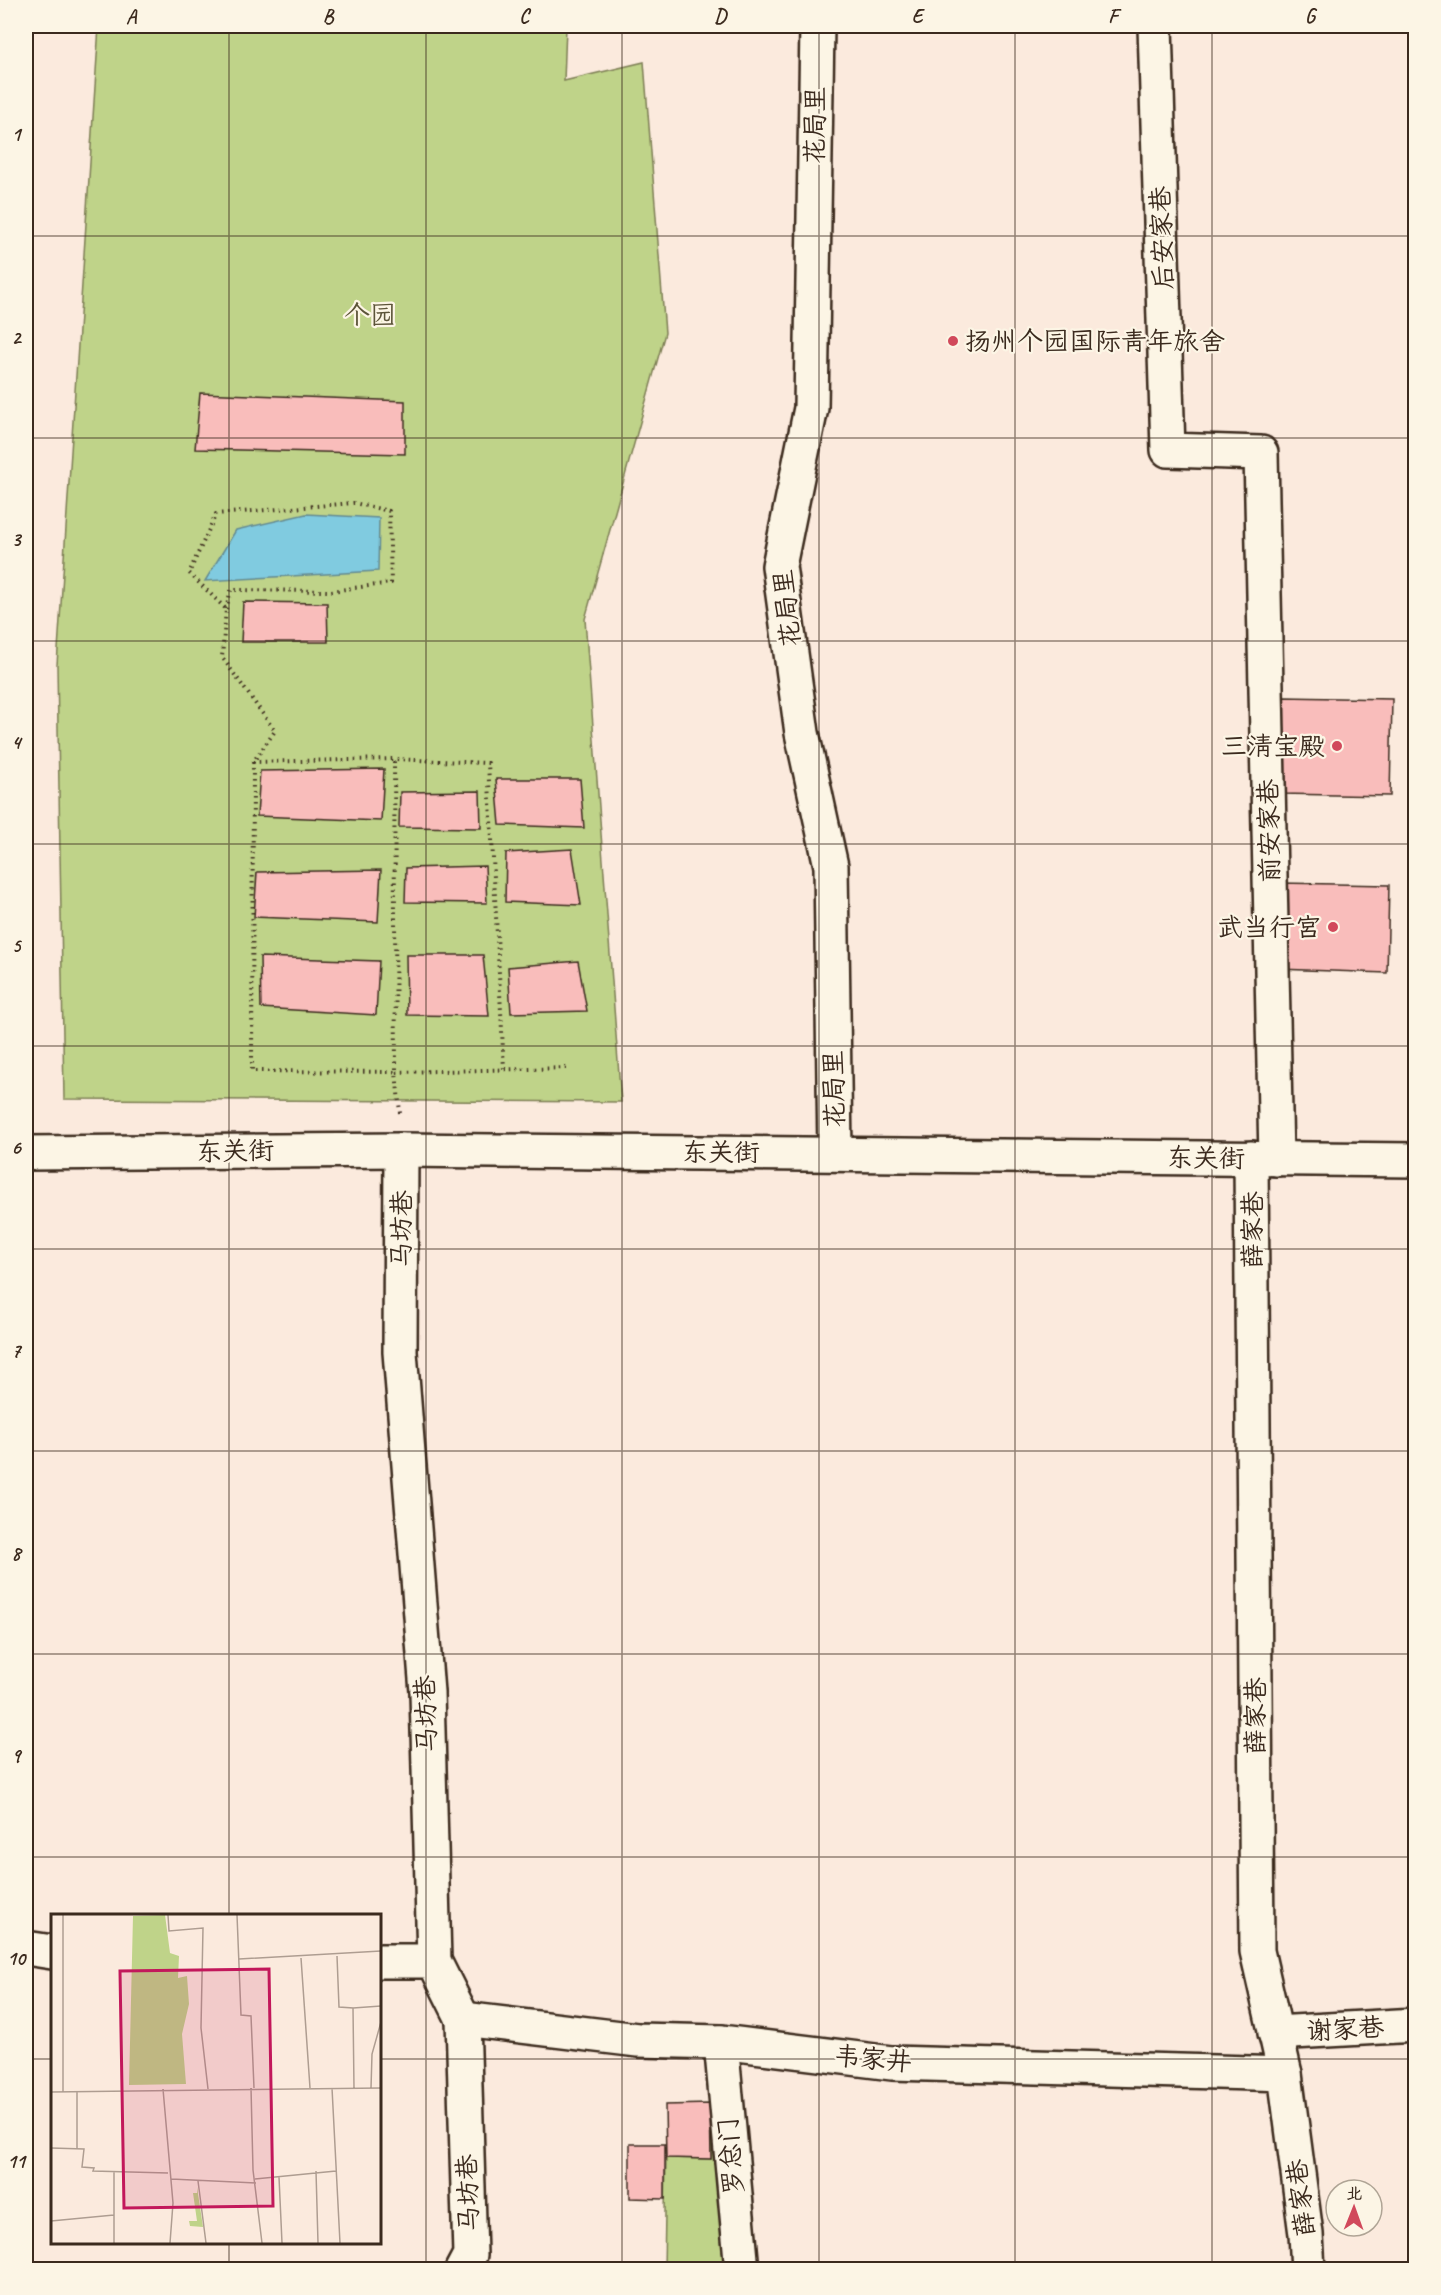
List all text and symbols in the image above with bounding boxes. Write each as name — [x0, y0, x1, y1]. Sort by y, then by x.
text: A — [126, 4, 138, 29]
text: B — [323, 4, 335, 29]
text: C — [519, 4, 531, 29]
text: D — [714, 4, 728, 29]
text: E — [912, 4, 926, 29]
text: F — [1108, 4, 1122, 29]
text: G — [1305, 4, 1318, 29]
street label: 花局里 — [798, 86, 832, 164]
text: 1 — [12, 122, 23, 147]
street label: 后安家巷 — [1144, 185, 1180, 291]
park label: 个园 — [344, 299, 396, 332]
text: 2 — [12, 325, 23, 350]
place label: 扬州个园国际青年旅舍 — [965, 325, 1225, 358]
marker: 扬州个园国际青年旅舍 — [946, 334, 960, 348]
text: 3 — [12, 527, 23, 552]
street label: 花局里 — [767, 567, 807, 649]
text: 4 — [12, 730, 24, 755]
place label: 三清宝殿 — [1221, 730, 1325, 763]
marker: 三清宝殿 — [1330, 739, 1344, 753]
street label: 前安家巷 — [1252, 779, 1286, 883]
place label: 武当行宫 — [1217, 911, 1321, 944]
marker: 武当行宫 — [1326, 920, 1340, 934]
text: 5 — [12, 933, 23, 958]
street label: 花局里 — [817, 1050, 851, 1128]
street label: 东关街 — [196, 1134, 274, 1168]
text: 6 — [11, 1135, 22, 1160]
street label: 东关街 — [682, 1136, 760, 1169]
street label: 东关街 — [1167, 1141, 1245, 1175]
street label: 马坊巷 — [385, 1190, 418, 1268]
street label: 薛家巷 — [1236, 1191, 1269, 1269]
text: 7 — [12, 1338, 23, 1363]
text: 8 — [12, 1541, 24, 1566]
street label: 马坊巷 — [408, 1674, 444, 1754]
street label: 薛家巷 — [1239, 1677, 1272, 1755]
text: 9 — [12, 1743, 23, 1768]
inset map — [51, 1914, 381, 2244]
text: 10 — [7, 1946, 27, 1971]
street label: 谢家巷 — [1305, 2010, 1385, 2048]
street label: 韦家井 — [833, 2039, 913, 2079]
street label: 罗总门 — [711, 2116, 751, 2196]
text: 11 — [7, 2149, 27, 2174]
street label: 马坊巷 — [450, 2153, 486, 2233]
street label: 薛家巷 — [1280, 2157, 1322, 2239]
north arrow — [1324, 2178, 1384, 2238]
text: 北 — [1346, 2184, 1362, 2204]

